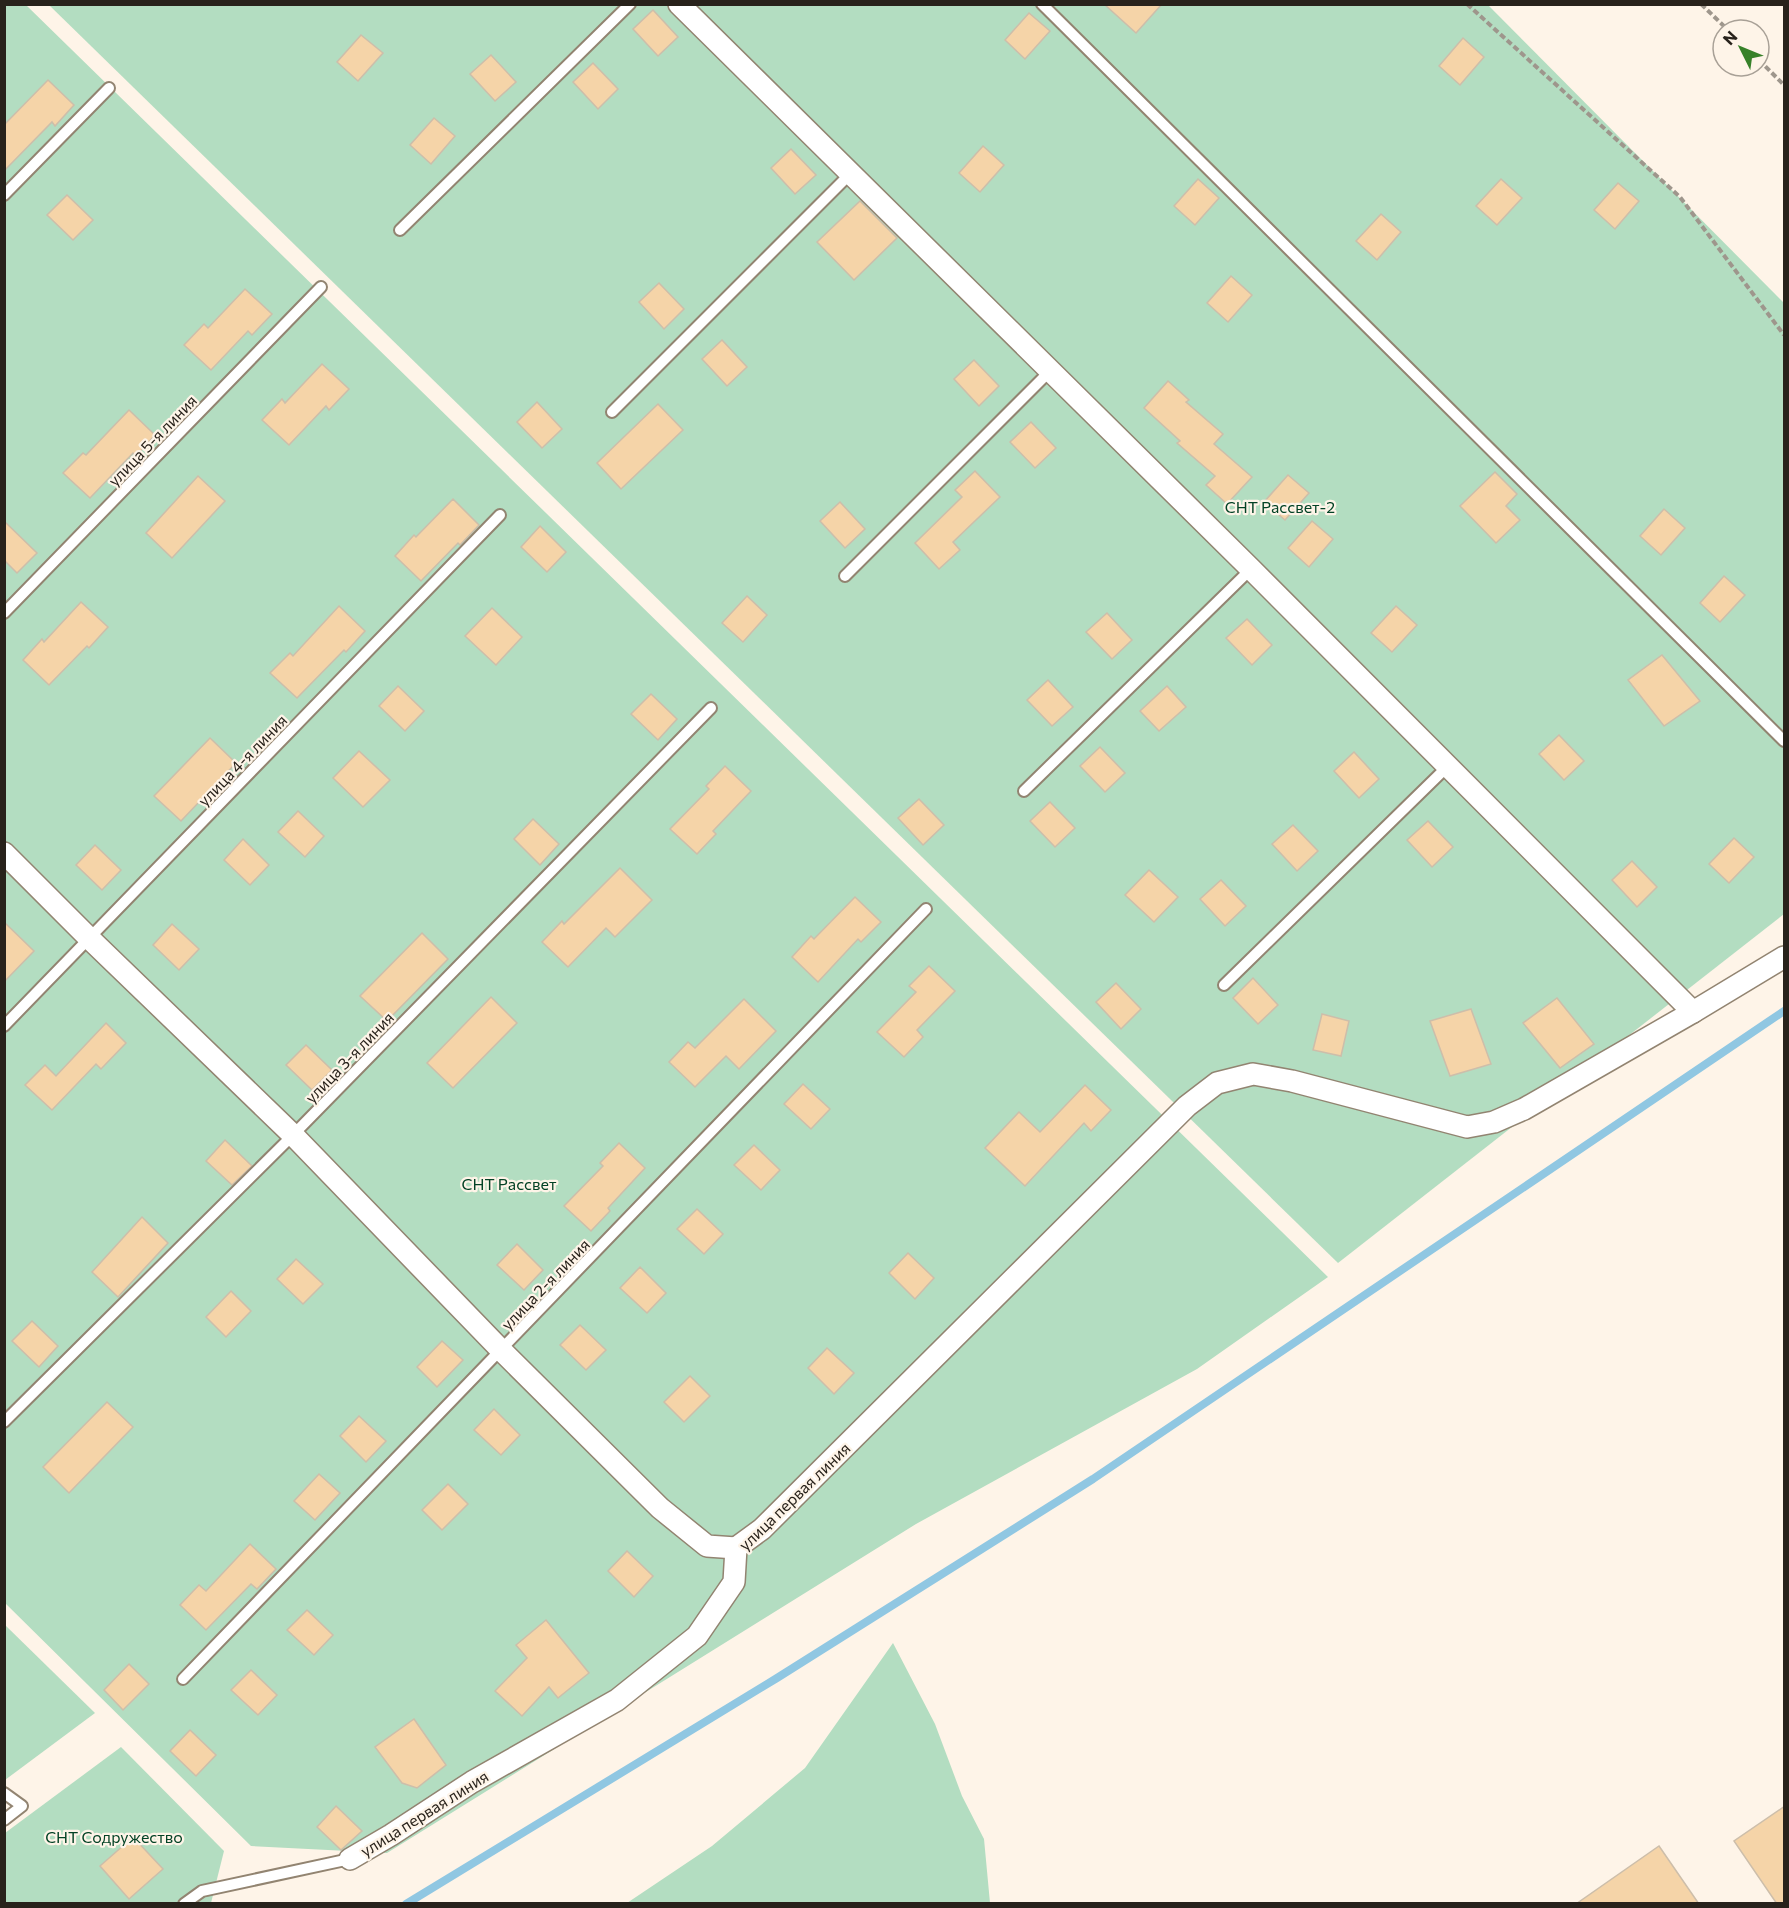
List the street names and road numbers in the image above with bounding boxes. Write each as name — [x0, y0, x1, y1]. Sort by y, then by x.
street label: улица 5-я линия — [104, 390, 200, 490]
street label: улица 4-я линия — [194, 710, 290, 810]
street label: улица 3-я линия — [301, 1007, 397, 1107]
street label: улица 2-я линия — [497, 1235, 593, 1333]
street label: улица первая линия — [734, 1438, 854, 1554]
street label: улица первая линия — [357, 1766, 491, 1860]

